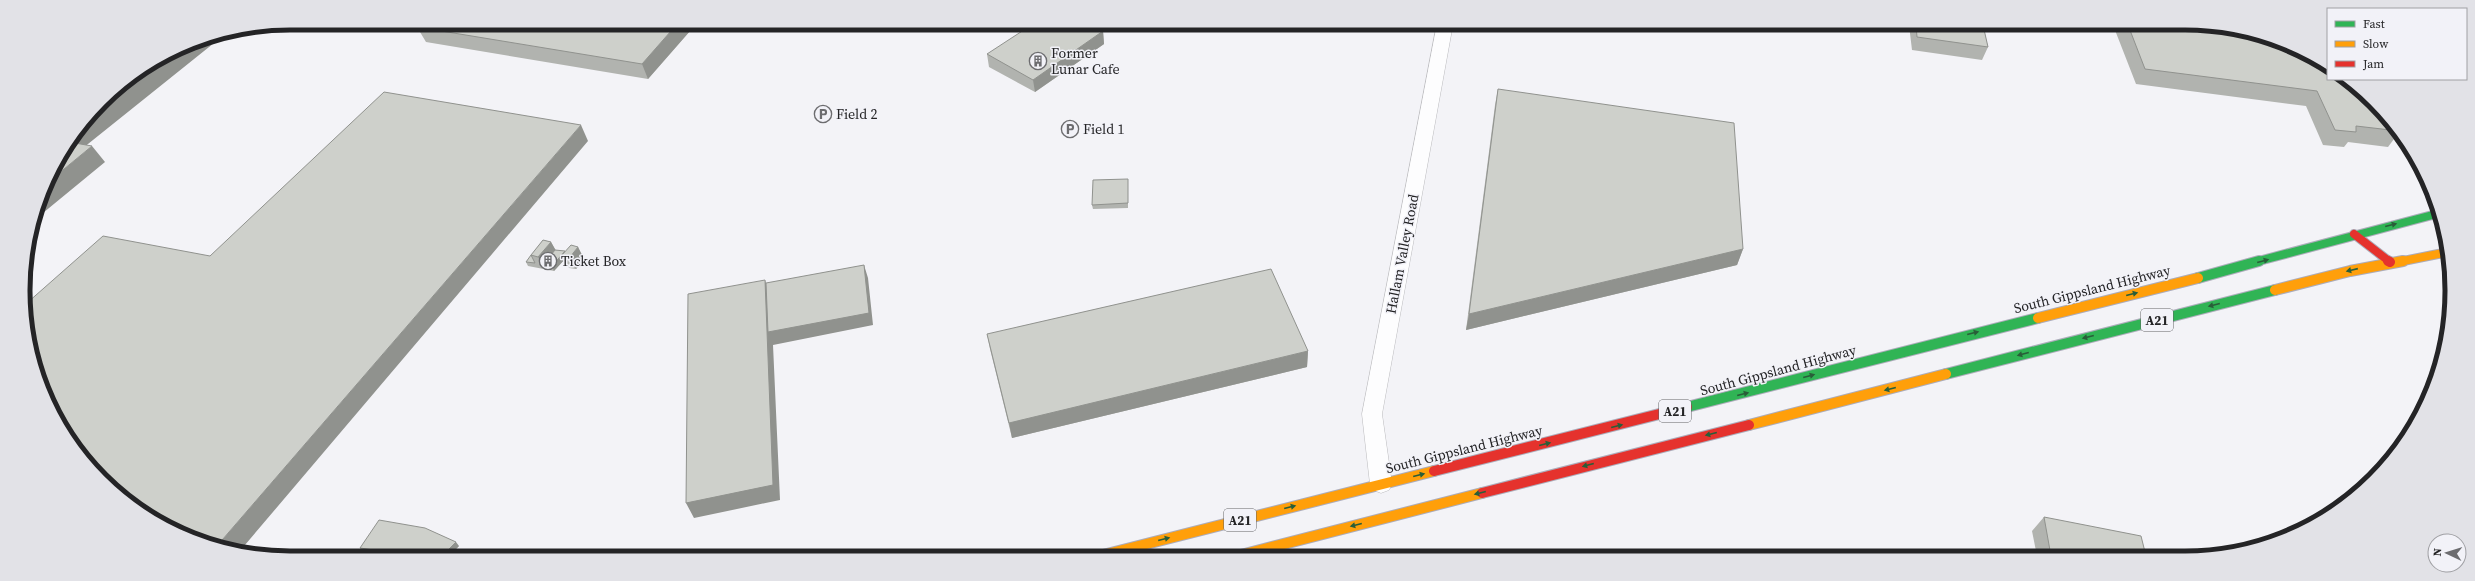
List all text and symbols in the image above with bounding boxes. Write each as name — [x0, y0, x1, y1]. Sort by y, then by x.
legend — [2327, 8, 2467, 80]
text: Fast — [2363, 16, 2385, 32]
text: Slow — [2363, 36, 2389, 52]
place label: Former Lunar Cafe — [1051, 43, 1120, 79]
building icon: Former Lunar Cafe — [1028, 51, 1048, 71]
text: Jam — [2362, 56, 2384, 72]
parking icon: Field 2 — [813, 104, 833, 124]
place label: Field 2 — [836, 104, 878, 124]
parking icon: Field 1 — [1060, 119, 1080, 139]
place label: Field 1 — [1083, 119, 1125, 139]
street label: Hallam Valley Road — [1381, 192, 1423, 316]
one-way arrow — [2385, 221, 2398, 227]
building icon: Ticket Box — [538, 251, 558, 271]
place label: Ticket Box — [561, 251, 627, 271]
one-way arrow — [2257, 257, 2269, 263]
street label: South Gippsland Highway — [2012, 260, 2173, 318]
one-way arrow — [2345, 268, 2358, 274]
one-way arrow — [2125, 291, 2138, 297]
one-way arrow — [2208, 303, 2221, 309]
road number: A21 — [2141, 309, 2173, 331]
one-way arrow — [1967, 330, 1979, 336]
one-way arrow — [2082, 334, 2094, 340]
street label: South Gippsland Highway — [1698, 339, 1859, 400]
one-way arrow — [2017, 351, 2029, 357]
one-way arrow — [1802, 373, 1815, 379]
one-way arrow — [1884, 387, 1896, 393]
one-way arrow — [1737, 390, 1749, 396]
road number: A21 — [1659, 400, 1691, 422]
street label: South Gippsland Highway — [1384, 420, 1545, 478]
one-way arrow — [1611, 422, 1623, 428]
one-way arrow — [1705, 431, 1717, 437]
one-way arrow — [1539, 440, 1551, 446]
one-way arrow — [1582, 463, 1594, 469]
one-way arrow — [1413, 472, 1425, 478]
one-way arrow — [1474, 491, 1486, 497]
one-way arrow — [1284, 504, 1296, 510]
road number: A21 — [1224, 509, 1256, 531]
one-way arrow — [1349, 522, 1361, 528]
north arrow — [2427, 533, 2467, 573]
one-way arrow — [1158, 536, 1170, 542]
text: N — [2430, 548, 2445, 557]

